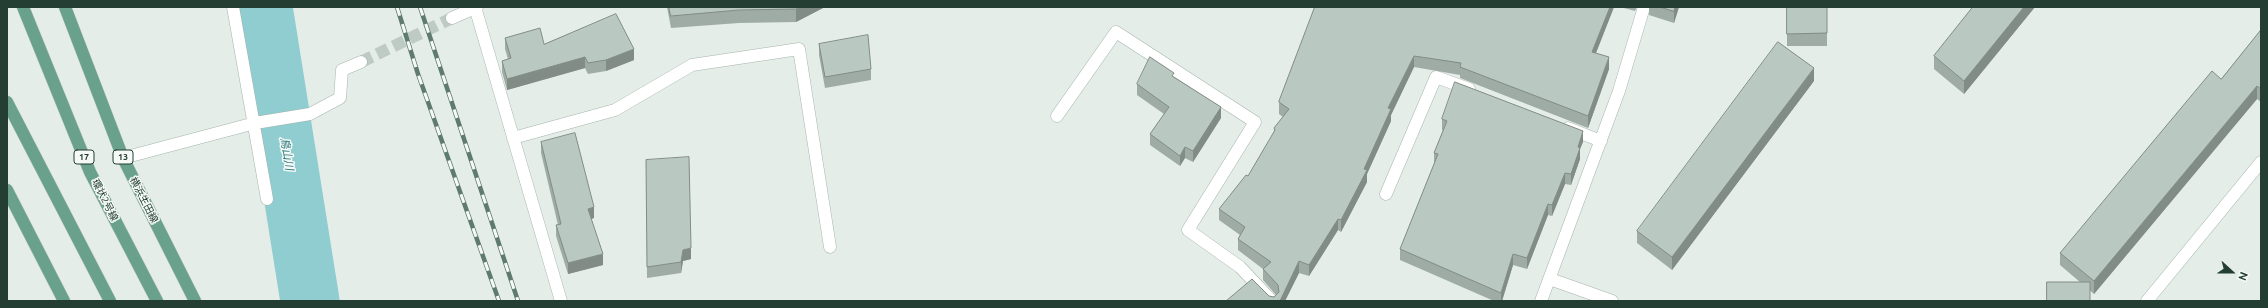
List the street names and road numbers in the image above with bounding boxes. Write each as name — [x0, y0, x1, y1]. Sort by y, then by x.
road number: 17 — [74, 150, 94, 164]
road number: 13 — [113, 150, 133, 164]
street label: 横浜生田線 — [127, 175, 161, 225]
street label: 環状2号線 — [89, 177, 121, 223]

